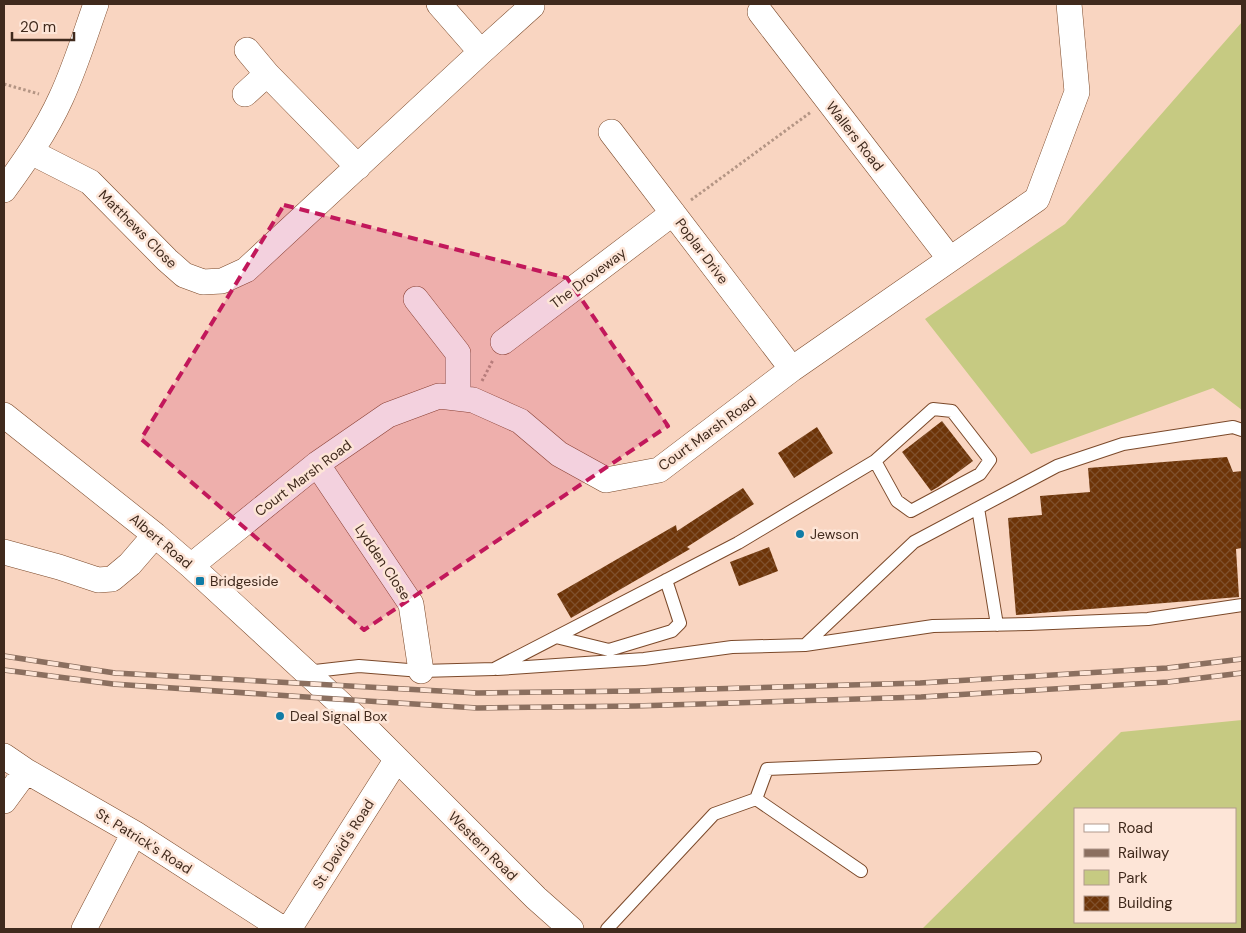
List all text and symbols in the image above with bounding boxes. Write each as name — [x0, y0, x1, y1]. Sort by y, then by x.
scale bar — [12, 10, 75, 42]
text: 20 m — [20, 17, 56, 37]
street label: Wallers Road — [822, 98, 888, 174]
street label: Matthews Close — [95, 186, 181, 272]
street label: Poplar Drive — [671, 215, 733, 287]
street label: The Droveway — [546, 243, 630, 312]
street label: Court Marsh Road — [654, 391, 760, 475]
street label: Court Marsh Road — [251, 436, 355, 520]
street label: Albert Road — [126, 510, 196, 572]
street label: Lydden Close — [351, 521, 415, 603]
place label: Jewson — [810, 525, 859, 543]
marker: Jewson — [794, 528, 806, 540]
place label: Bridgeside — [210, 572, 278, 590]
marker: Bridgeside — [194, 575, 206, 587]
place label: Deal Signal Box — [290, 707, 387, 725]
marker: Deal Signal Box — [274, 710, 286, 722]
street label: St. David's Road — [308, 796, 378, 892]
street label: St. Patrick's Road — [93, 804, 195, 878]
street label: Western Road — [445, 808, 521, 884]
legend — [1074, 808, 1236, 923]
text: Road — [1118, 818, 1153, 838]
text: Railway — [1118, 843, 1170, 863]
text: Park — [1118, 868, 1148, 888]
text: Building — [1118, 893, 1173, 913]

